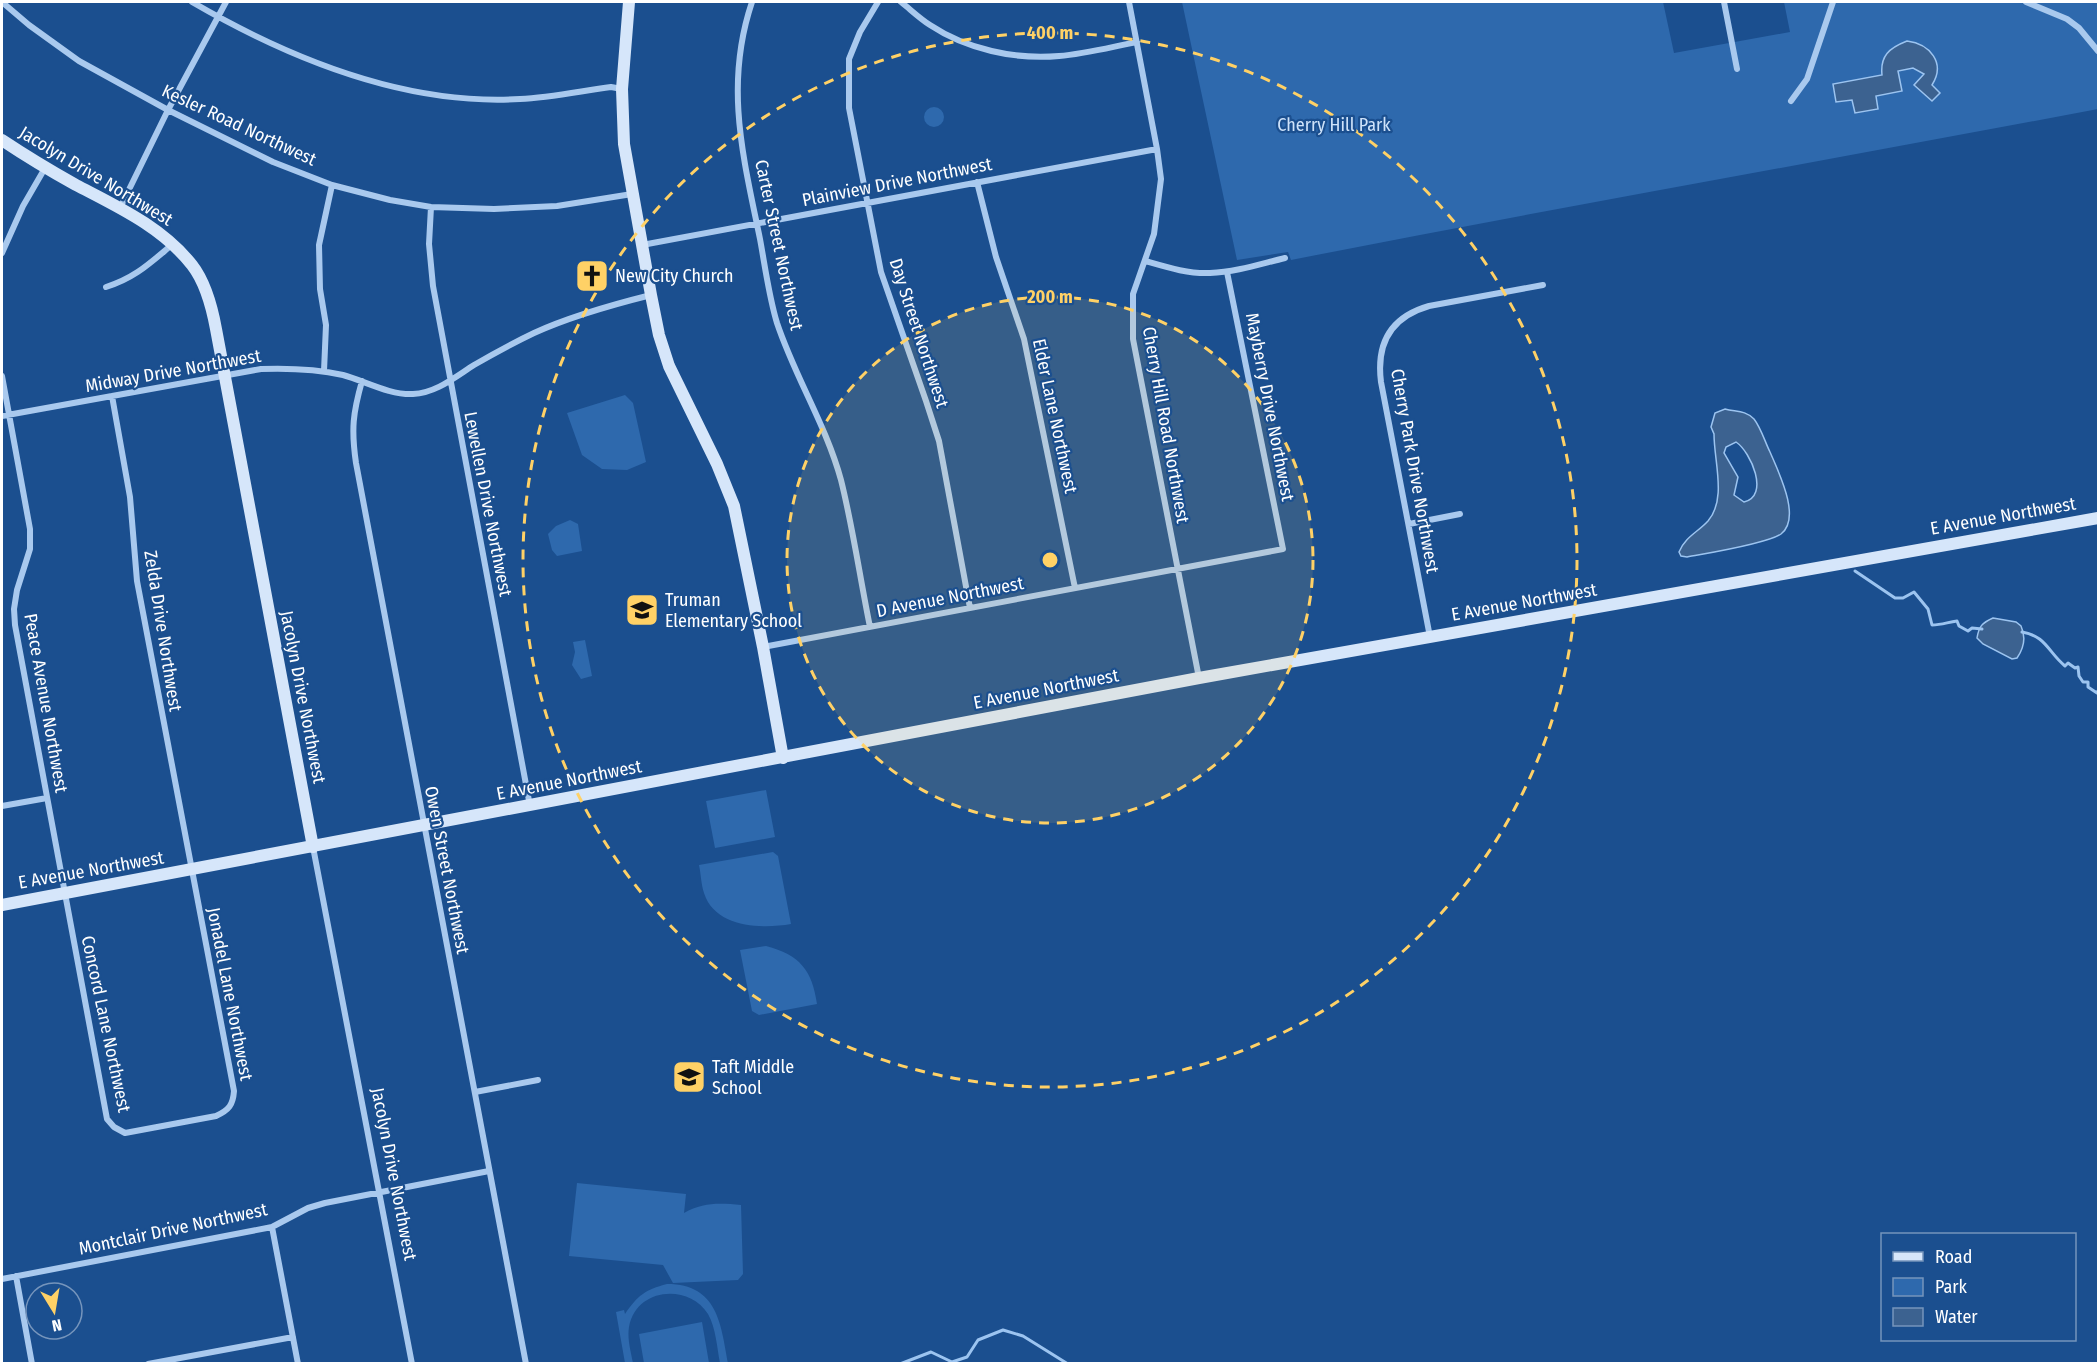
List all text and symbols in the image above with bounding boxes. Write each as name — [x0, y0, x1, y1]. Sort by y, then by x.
text: 400 m — [1027, 22, 1073, 44]
street label: Kesler Road Northwest — [158, 80, 320, 170]
park label: Cherry Hill Park — [1277, 114, 1391, 136]
street label: Jacolyn Drive Northwest — [15, 121, 177, 231]
street label: Plainview Drive Northwest — [800, 153, 994, 211]
street label: Carter Street Northwest — [750, 158, 808, 332]
street label: Day Street Northwest — [884, 255, 954, 411]
church icon: New City Church — [574, 258, 610, 294]
place label: New City Church — [615, 265, 733, 287]
text: 200 m — [1026, 286, 1073, 308]
street label: Mayberry Drive Northwest — [1241, 311, 1299, 503]
street label: Cherry Hill Road Northwest — [1138, 325, 1194, 525]
street label: Elder Lane Northwest — [1028, 337, 1082, 495]
street label: Midway Drive Northwest — [83, 345, 263, 397]
street label: Cherry Park Drive Northwest — [1386, 367, 1444, 575]
street label: Lewellen Drive Northwest — [459, 410, 517, 598]
street label: E Avenue Northwest — [1929, 492, 2078, 540]
street label: Zelda Drive Northwest — [139, 549, 187, 713]
centre of rings — [1040, 550, 1060, 570]
street label: D Avenue Northwest — [875, 572, 1025, 622]
street label: E Avenue Northwest — [1450, 578, 1599, 626]
place label: Truman Elementary School — [665, 589, 802, 632]
school or university icon: Truman Elementary School — [624, 592, 660, 628]
street label: Jacolyn Drive Northwest — [275, 609, 331, 785]
street label: Peace Avenue Northwest — [19, 612, 73, 794]
street label: E Avenue Northwest — [972, 664, 1121, 714]
street label: E Avenue Northwest — [495, 755, 644, 805]
street label: Owen Street Northwest — [420, 784, 474, 956]
street label: E Avenue Northwest — [17, 846, 166, 894]
street label: Jonadel Lane Northwest — [202, 906, 258, 1082]
street label: Concord Lane Northwest — [77, 934, 135, 1114]
place label: Taft Middle School — [712, 1056, 794, 1099]
school or university icon: Taft Middle School — [671, 1059, 707, 1095]
street label: Jacolyn Drive Northwest — [366, 1086, 422, 1262]
street label: Montclair Drive Northwest — [77, 1198, 269, 1260]
legend — [1881, 1233, 2076, 1341]
text: Road — [1935, 1246, 1972, 1268]
text: Park — [1935, 1276, 1968, 1298]
north arrow — [24, 1281, 84, 1341]
text: Water — [1935, 1306, 1978, 1328]
text: N — [50, 1315, 63, 1335]

